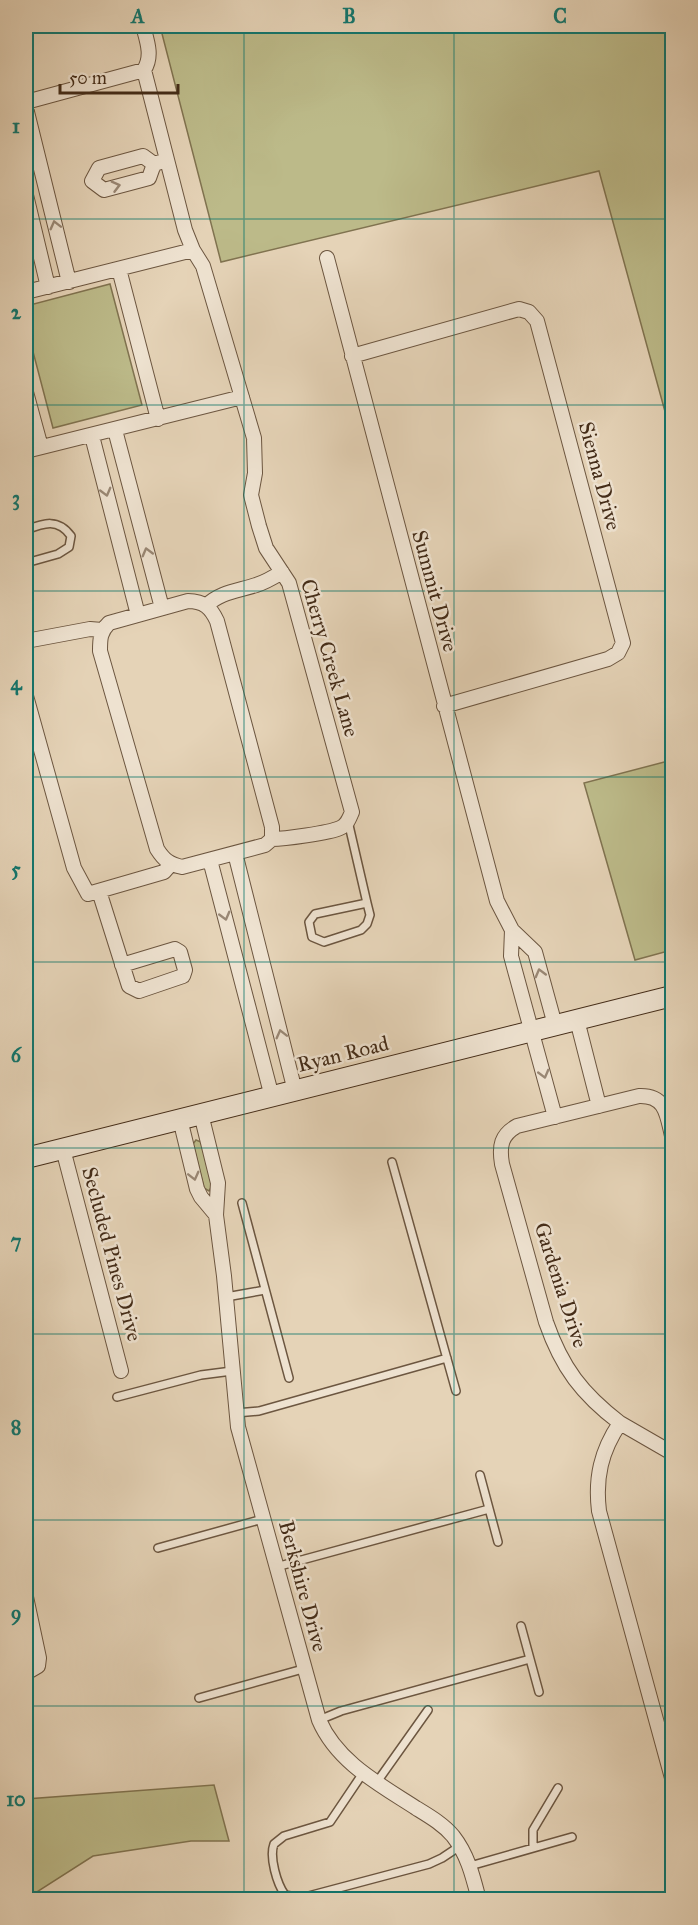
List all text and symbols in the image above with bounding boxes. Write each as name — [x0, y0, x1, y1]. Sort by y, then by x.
text: A — [129, 4, 145, 28]
text: B — [342, 4, 356, 28]
text: C — [553, 4, 567, 28]
scale bar — [60, 57, 178, 95]
text: 50 m — [69, 67, 107, 89]
text: 1 — [12, 114, 20, 138]
one-way arrow — [111, 181, 121, 194]
one-way arrow — [49, 220, 62, 230]
text: 2 — [11, 300, 22, 324]
street label: Sienna Drive — [573, 419, 627, 533]
text: 3 — [12, 486, 20, 511]
one-way arrow — [99, 487, 112, 497]
street label: Summit Drive — [406, 527, 464, 655]
one-way arrow — [142, 547, 155, 557]
street label: Cherry Creek Lane — [295, 576, 365, 740]
text: 4 — [10, 671, 22, 696]
text: 5 — [11, 857, 21, 881]
one-way arrow — [217, 911, 230, 921]
one-way arrow — [535, 969, 548, 979]
one-way arrow — [276, 1029, 289, 1039]
street label: Ryan Road — [294, 1030, 392, 1078]
text: 6 — [11, 1043, 23, 1067]
one-way arrow — [537, 1068, 550, 1078]
street label: Secluded Pines Drive — [76, 1164, 148, 1344]
one-way arrow — [187, 1170, 199, 1181]
street label: Gardenia Drive — [528, 1219, 594, 1351]
text: 7 — [11, 1229, 22, 1253]
text: 8 — [11, 1415, 21, 1439]
street label: Berkshire Drive — [273, 1518, 333, 1655]
text: 9 — [11, 1601, 21, 1626]
text: 10 — [6, 1787, 26, 1811]

